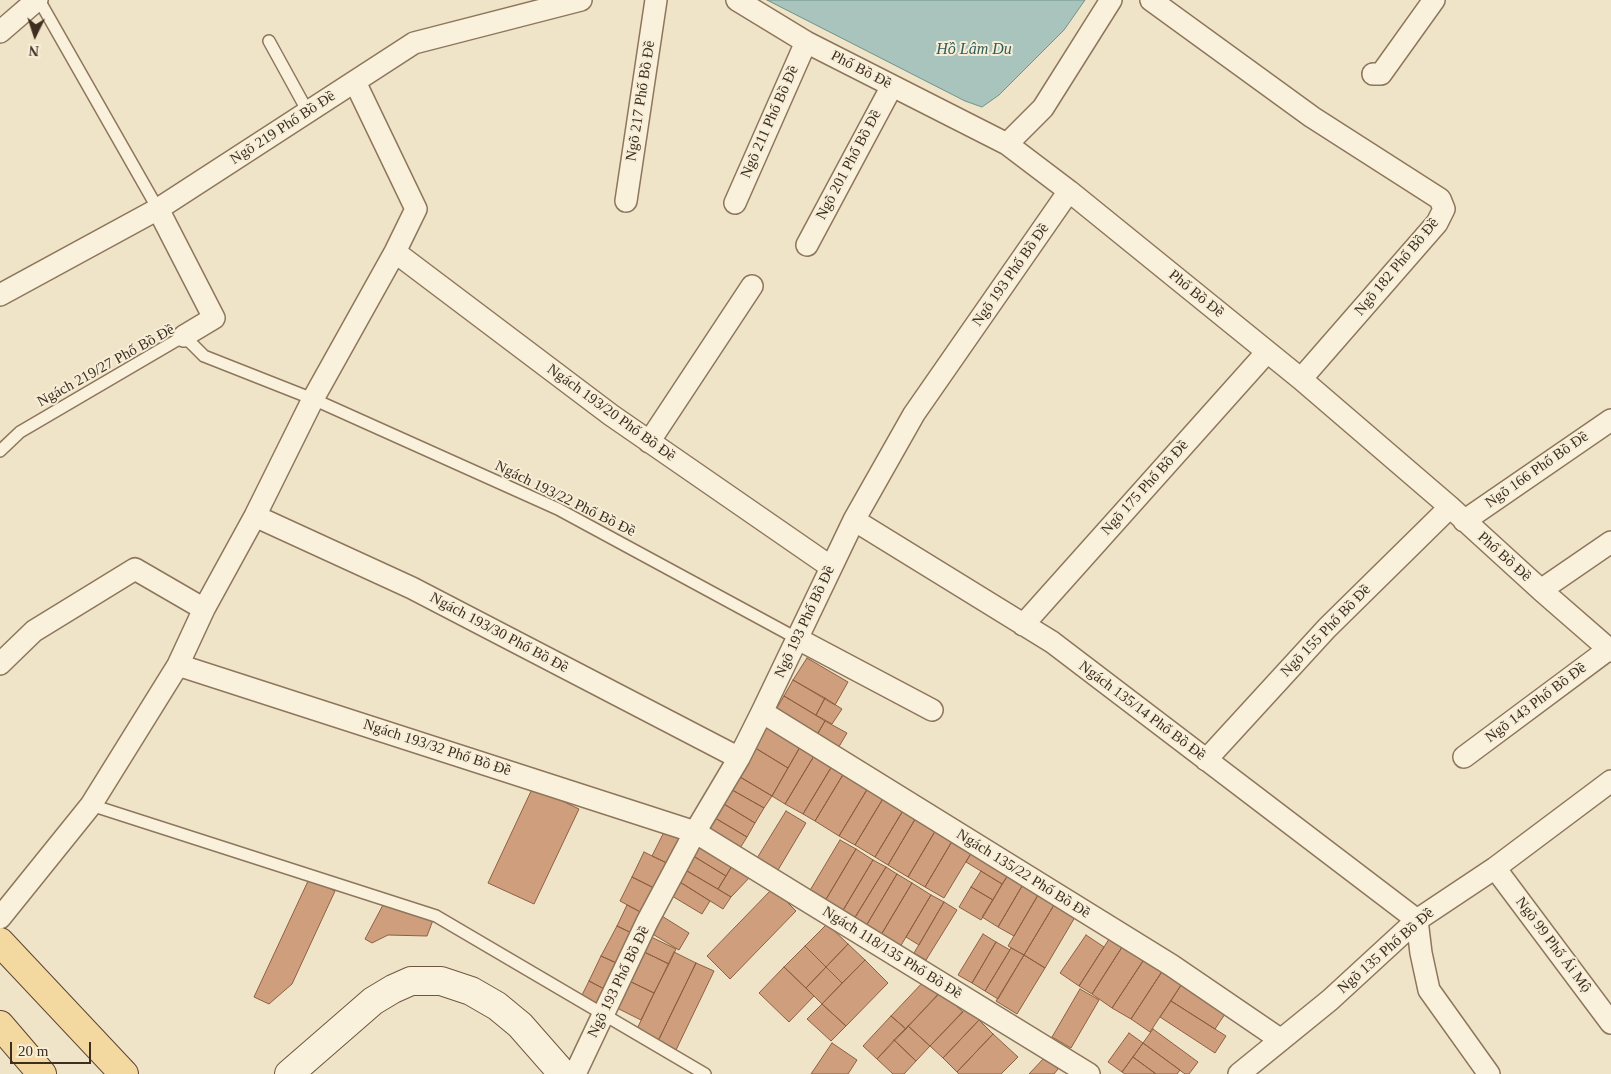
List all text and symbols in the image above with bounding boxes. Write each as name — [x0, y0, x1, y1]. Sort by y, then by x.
north arrow — [10, 10, 60, 60]
street label: Ngõ 217 Phố Bồ Đề — [623, 40, 659, 162]
water label: Hồ Lâm Du — [936, 40, 1012, 60]
text: N — [28, 43, 39, 58]
street label: Phố Bồ Đề — [828, 47, 894, 93]
street label: Ngõ 211 Phố Bồ Đề — [737, 63, 803, 181]
street label: Ngõ 219 Phố Bồ Đề — [227, 87, 339, 169]
street label: Ngõ 201 Phố Bồ Đề — [812, 107, 886, 223]
street label: Ngõ 182 Phố Bồ Đề — [1351, 215, 1443, 319]
street label: Ngõ 193 Phố Bồ Đề — [969, 220, 1053, 330]
street label: Phố Bồ Đề — [1165, 266, 1227, 322]
street label: Ngách 219/27 Phố Bồ Đề — [34, 321, 178, 411]
street label: Ngách 193/20 Phố Bồ Đề — [543, 360, 679, 466]
street label: Ngõ 166 Phố Bồ Đề — [1482, 428, 1592, 512]
street label: Ngõ 175 Phố Bồ Đề — [1098, 437, 1192, 539]
street label: Ngách 193/22 Phố Bồ Đề — [492, 457, 638, 541]
street label: Phố Bồ Đề — [1474, 528, 1534, 586]
street label: Ngõ 193 Phố Bồ Đề — [771, 563, 839, 681]
street label: Ngõ 155 Phố Bồ Đề — [1277, 581, 1375, 681]
street label: Ngách 193/30 Phố Bồ Đề — [427, 589, 571, 677]
street label: Ngách 135/14 Phố Bồ Đề — [1075, 657, 1209, 765]
street label: Ngõ 143 Phố Bồ Đề — [1482, 659, 1590, 747]
street label: Ngách 193/32 Phố Bồ Đề — [361, 716, 513, 780]
street label: Ngách 135/22 Phố Bồ Đề — [953, 826, 1093, 922]
street label: Ngõ 99 Phố Ái Mộ — [1511, 894, 1595, 996]
street label: Ngách 118/135 Phố Bồ Đề — [819, 903, 965, 1003]
street label: Ngõ 135 Phố Bồ Đề — [1334, 904, 1438, 998]
street label: Ngõ 193 Phố Bồ Đề — [584, 923, 654, 1041]
scale bar — [12, 1032, 94, 1064]
text: 20 m — [18, 1043, 48, 1059]

